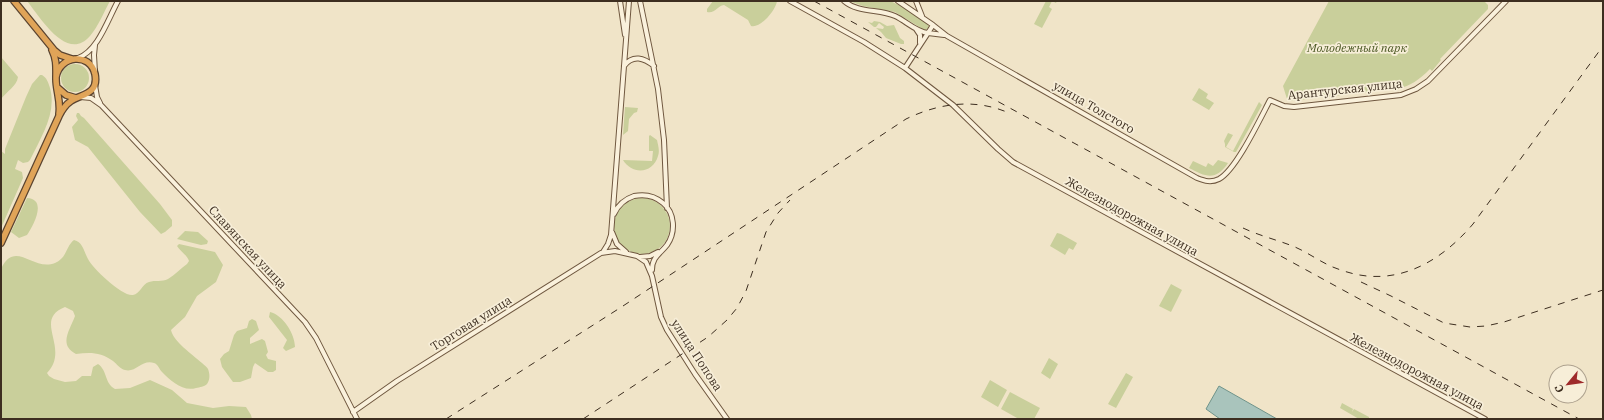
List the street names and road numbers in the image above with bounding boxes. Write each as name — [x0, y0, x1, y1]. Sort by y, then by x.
street label: Арантурская улица — [1287, 75, 1404, 102]
street label: улица Толстого — [1051, 78, 1138, 136]
street label: Железнодорожная улица — [1063, 173, 1201, 259]
street label: Славянская улица — [206, 202, 291, 292]
street label: Торговая улица — [428, 292, 515, 354]
street label: улица Попова — [668, 316, 726, 394]
street label: Железнодорожная улица — [1347, 329, 1487, 413]

